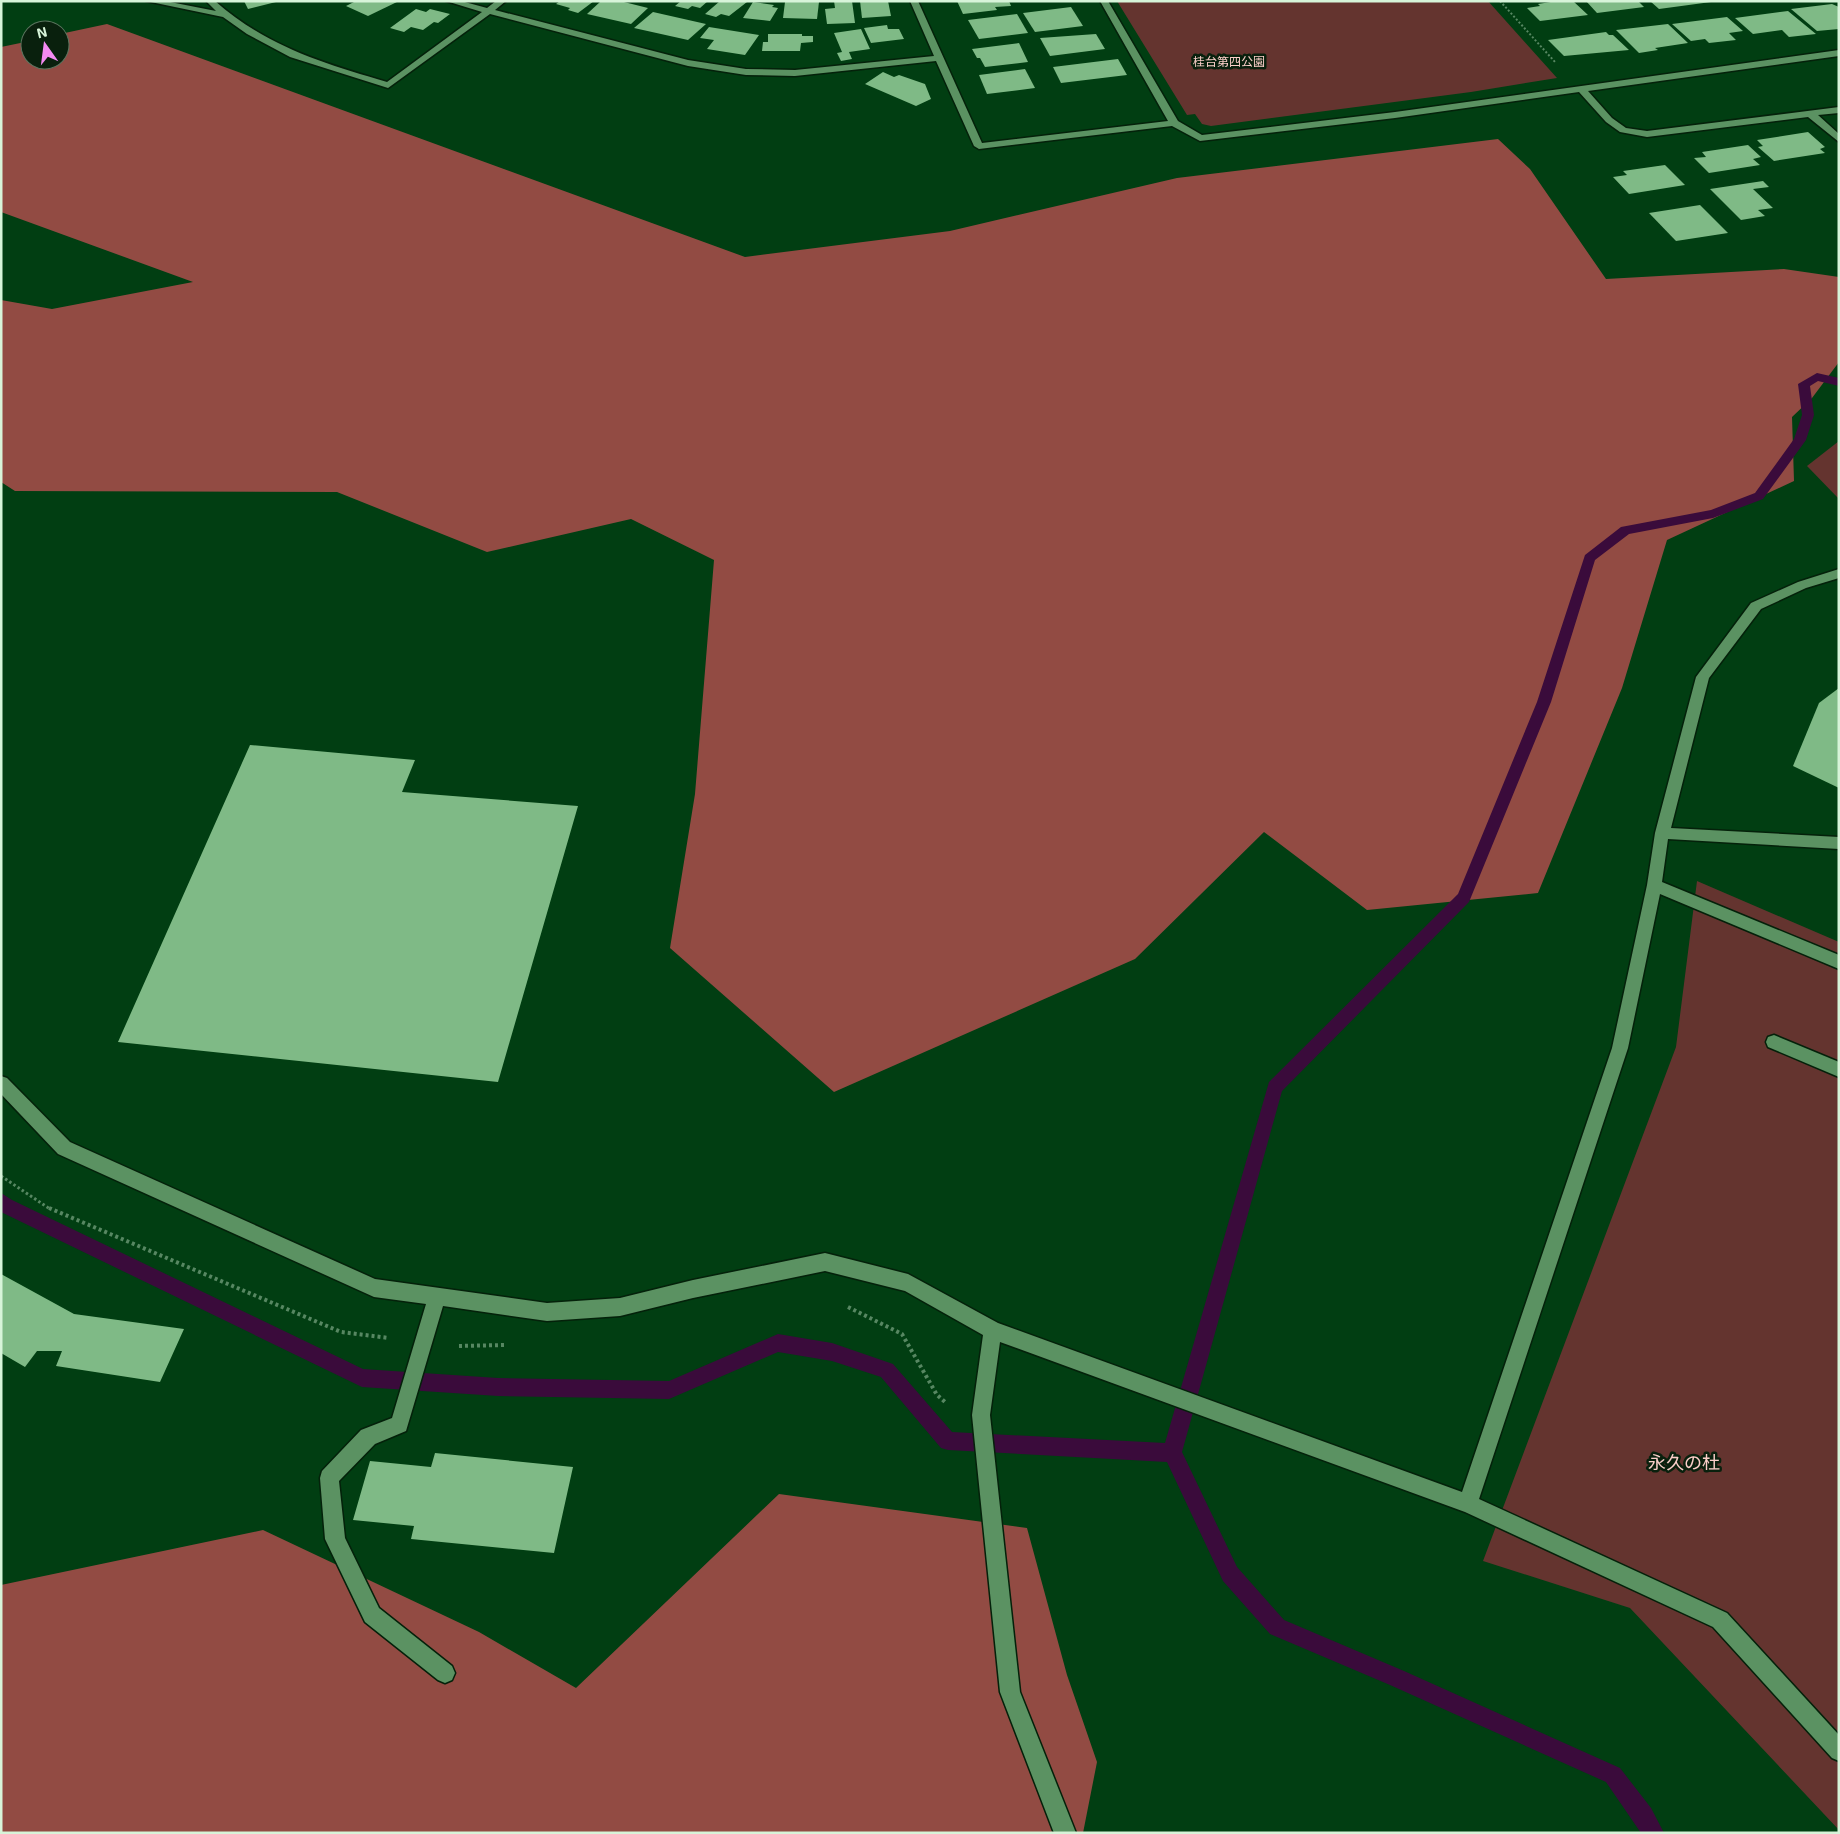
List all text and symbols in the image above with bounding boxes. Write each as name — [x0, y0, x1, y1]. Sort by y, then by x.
north arrow — [20, 20, 70, 70]
text: N — [35, 22, 49, 41]
park label: 桂台第四公園 — [1193, 54, 1265, 68]
park label: 永久の杜 — [1648, 1451, 1720, 1473]

